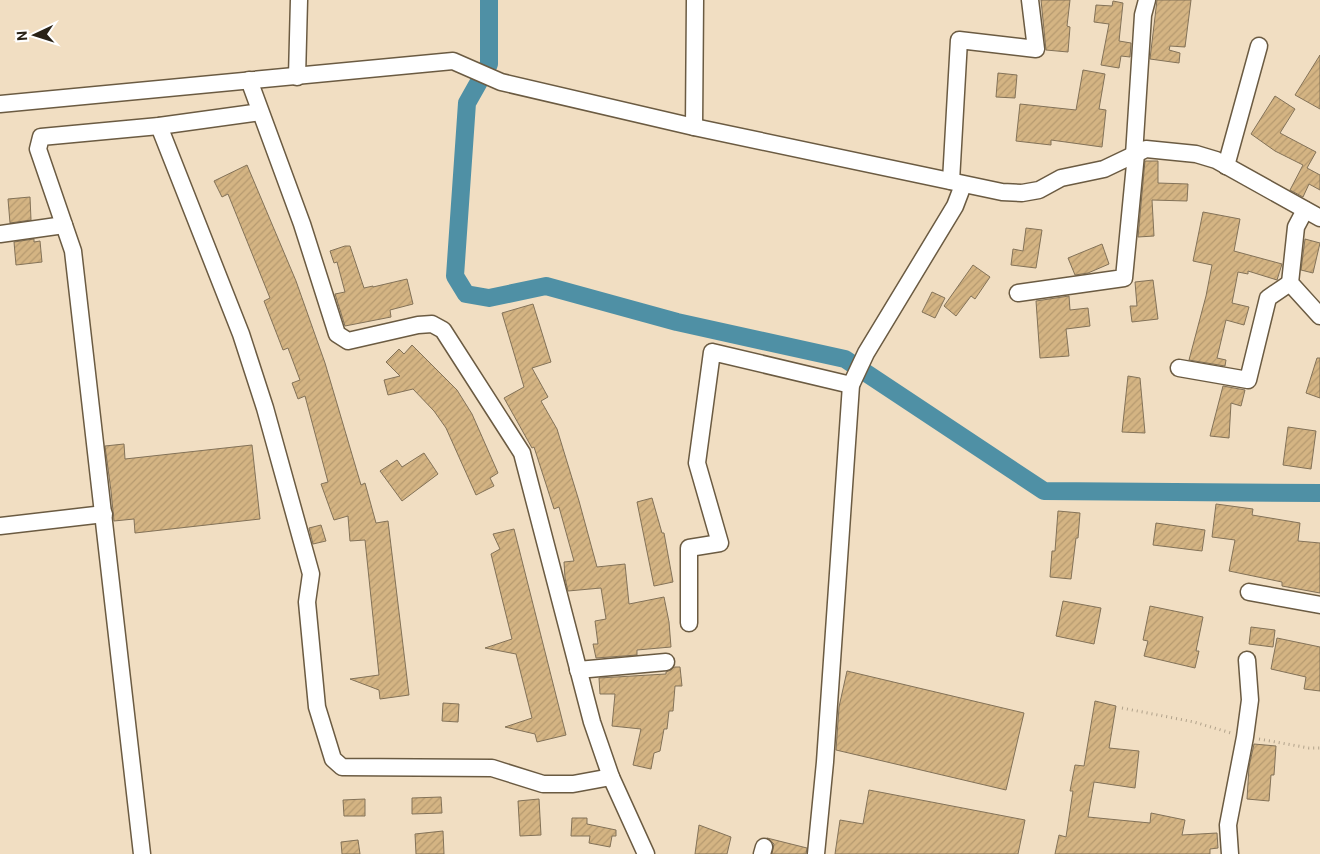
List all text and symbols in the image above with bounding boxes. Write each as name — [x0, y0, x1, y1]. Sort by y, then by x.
north arrow — [10, 10, 60, 60]
text: N — [14, 30, 30, 41]

